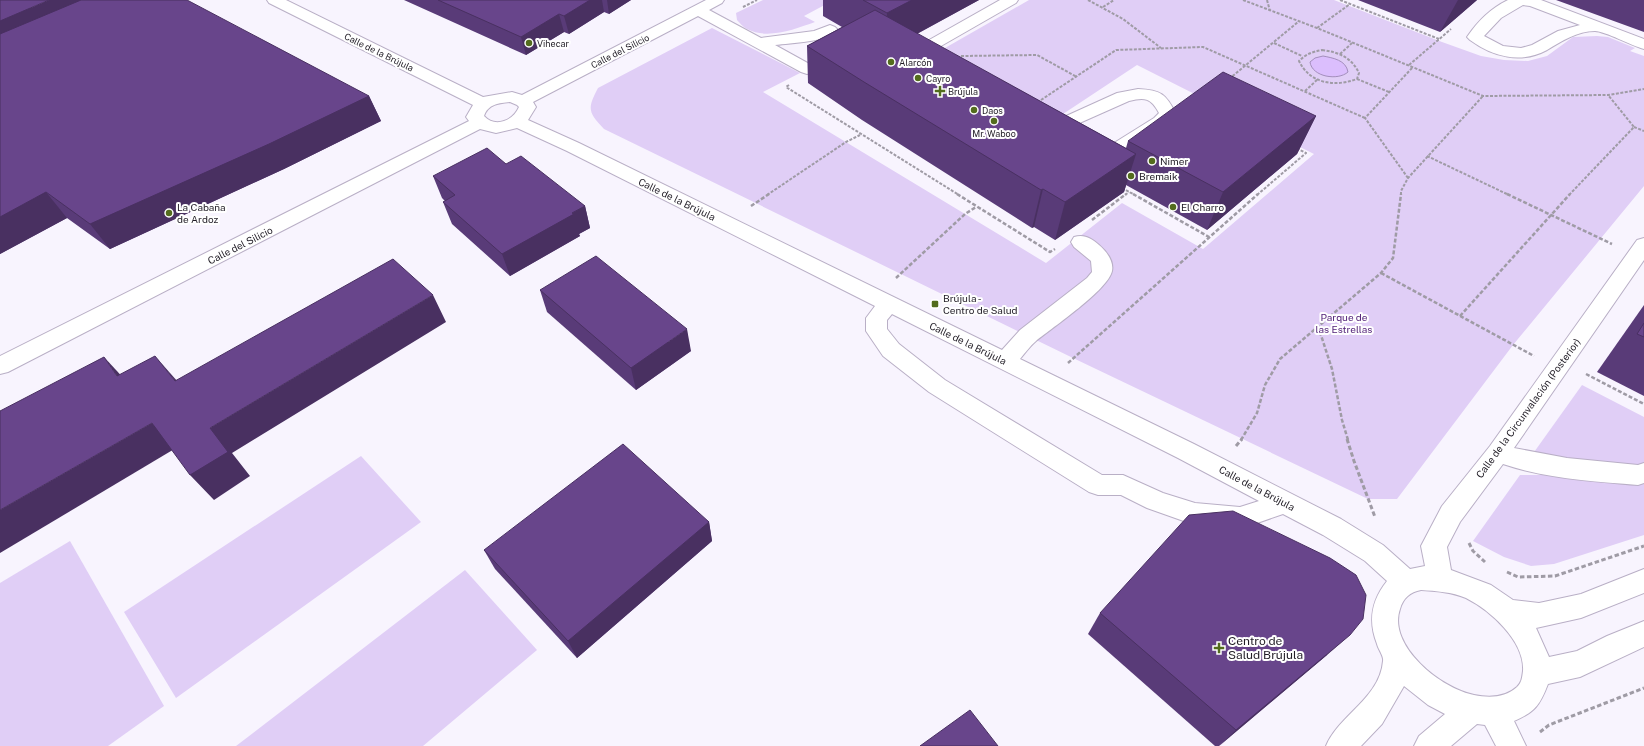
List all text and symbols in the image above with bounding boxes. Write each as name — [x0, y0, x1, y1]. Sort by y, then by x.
street label: Calle de la Brújula — [343, 30, 416, 74]
street label: Calle del Silicio — [589, 32, 651, 70]
marker: Vihecar — [524, 38, 534, 48]
place label: Vihecar — [537, 38, 569, 49]
marker: Alarcón — [886, 57, 896, 67]
place label: Alarcón — [899, 57, 932, 68]
marker: Cayro — [913, 73, 923, 83]
place label: Cayro — [926, 73, 950, 84]
marker: Brújula — [935, 86, 945, 96]
place label: Brújula — [948, 86, 978, 97]
marker: Daos — [969, 105, 979, 115]
place label: Daos — [982, 105, 1003, 116]
marker: Mr. Waboo — [989, 116, 999, 126]
place label: Mr. Waboo — [972, 128, 1016, 139]
place label: Nimer — [1160, 155, 1188, 167]
marker: Nimer — [1147, 156, 1157, 166]
place label: Bremaik — [1139, 170, 1178, 182]
marker: Bremaik — [1126, 171, 1136, 181]
street label: Calle de la Brújula — [637, 175, 717, 223]
place label: La Cabaña de Ardoz — [177, 201, 226, 225]
place label: El Charro — [1181, 201, 1224, 213]
marker: El Charro — [1168, 202, 1178, 212]
marker: La Cabaña de Ardoz — [164, 208, 174, 218]
street label: Calle del Silicio — [206, 223, 275, 267]
place label: Brújula - Centro de Salud — [943, 292, 1018, 316]
marker: Brújula - Centro de Salud — [930, 299, 940, 309]
park label: Parque de las Estrellas — [1316, 311, 1372, 335]
street label: Calle de la Brújula — [928, 319, 1008, 367]
street label: Calle de la Circunvalación (Posterior) — [1473, 336, 1583, 480]
street label: Calle de la Brújula — [1217, 463, 1297, 513]
place label: Centro de Salud Brújula — [1228, 634, 1303, 662]
marker: Centro de Salud Brújula — [1213, 642, 1225, 654]

